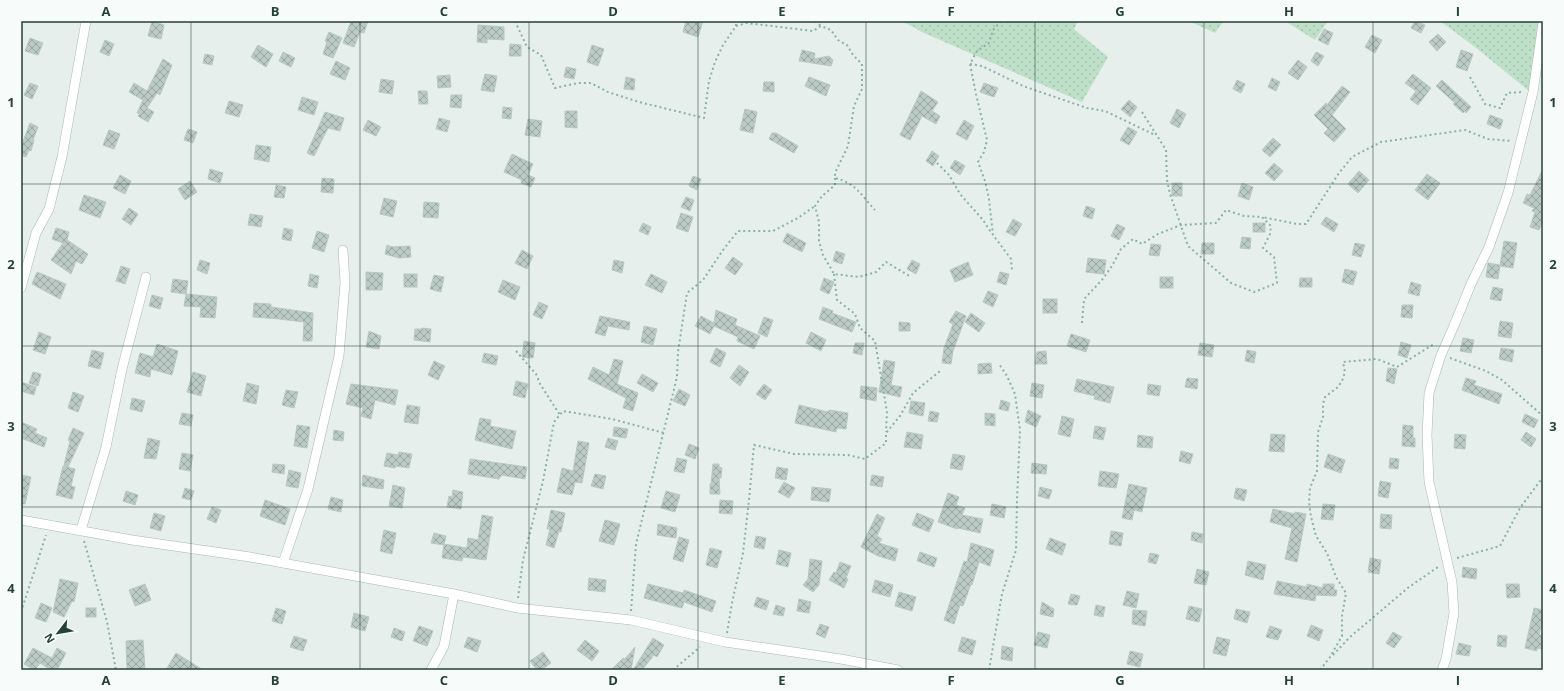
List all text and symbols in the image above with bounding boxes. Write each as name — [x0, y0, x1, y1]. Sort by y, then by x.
text: A — [102, 2, 111, 20]
text: B — [271, 2, 280, 20]
text: C — [440, 2, 448, 20]
text: D — [608, 2, 618, 20]
text: E — [778, 2, 786, 20]
text: F — [947, 2, 955, 20]
text: G — [1115, 2, 1125, 20]
text: H — [1284, 2, 1294, 20]
text: I — [1456, 2, 1460, 20]
text: 1 — [7, 93, 15, 111]
text: 1 — [1549, 93, 1557, 111]
text: 2 — [7, 255, 15, 273]
text: 2 — [1549, 255, 1557, 273]
text: 3 — [7, 417, 15, 435]
text: 3 — [1549, 417, 1557, 435]
text: 4 — [7, 579, 15, 597]
text: 4 — [1549, 579, 1557, 597]
north arrow — [38, 613, 78, 653]
text: N — [40, 631, 58, 646]
text: A — [102, 671, 111, 689]
text: B — [271, 671, 280, 689]
text: C — [440, 671, 448, 689]
text: D — [608, 671, 618, 689]
text: E — [778, 671, 786, 689]
text: F — [947, 671, 955, 689]
text: G — [1115, 671, 1125, 689]
text: H — [1284, 671, 1294, 689]
text: I — [1456, 671, 1460, 689]

